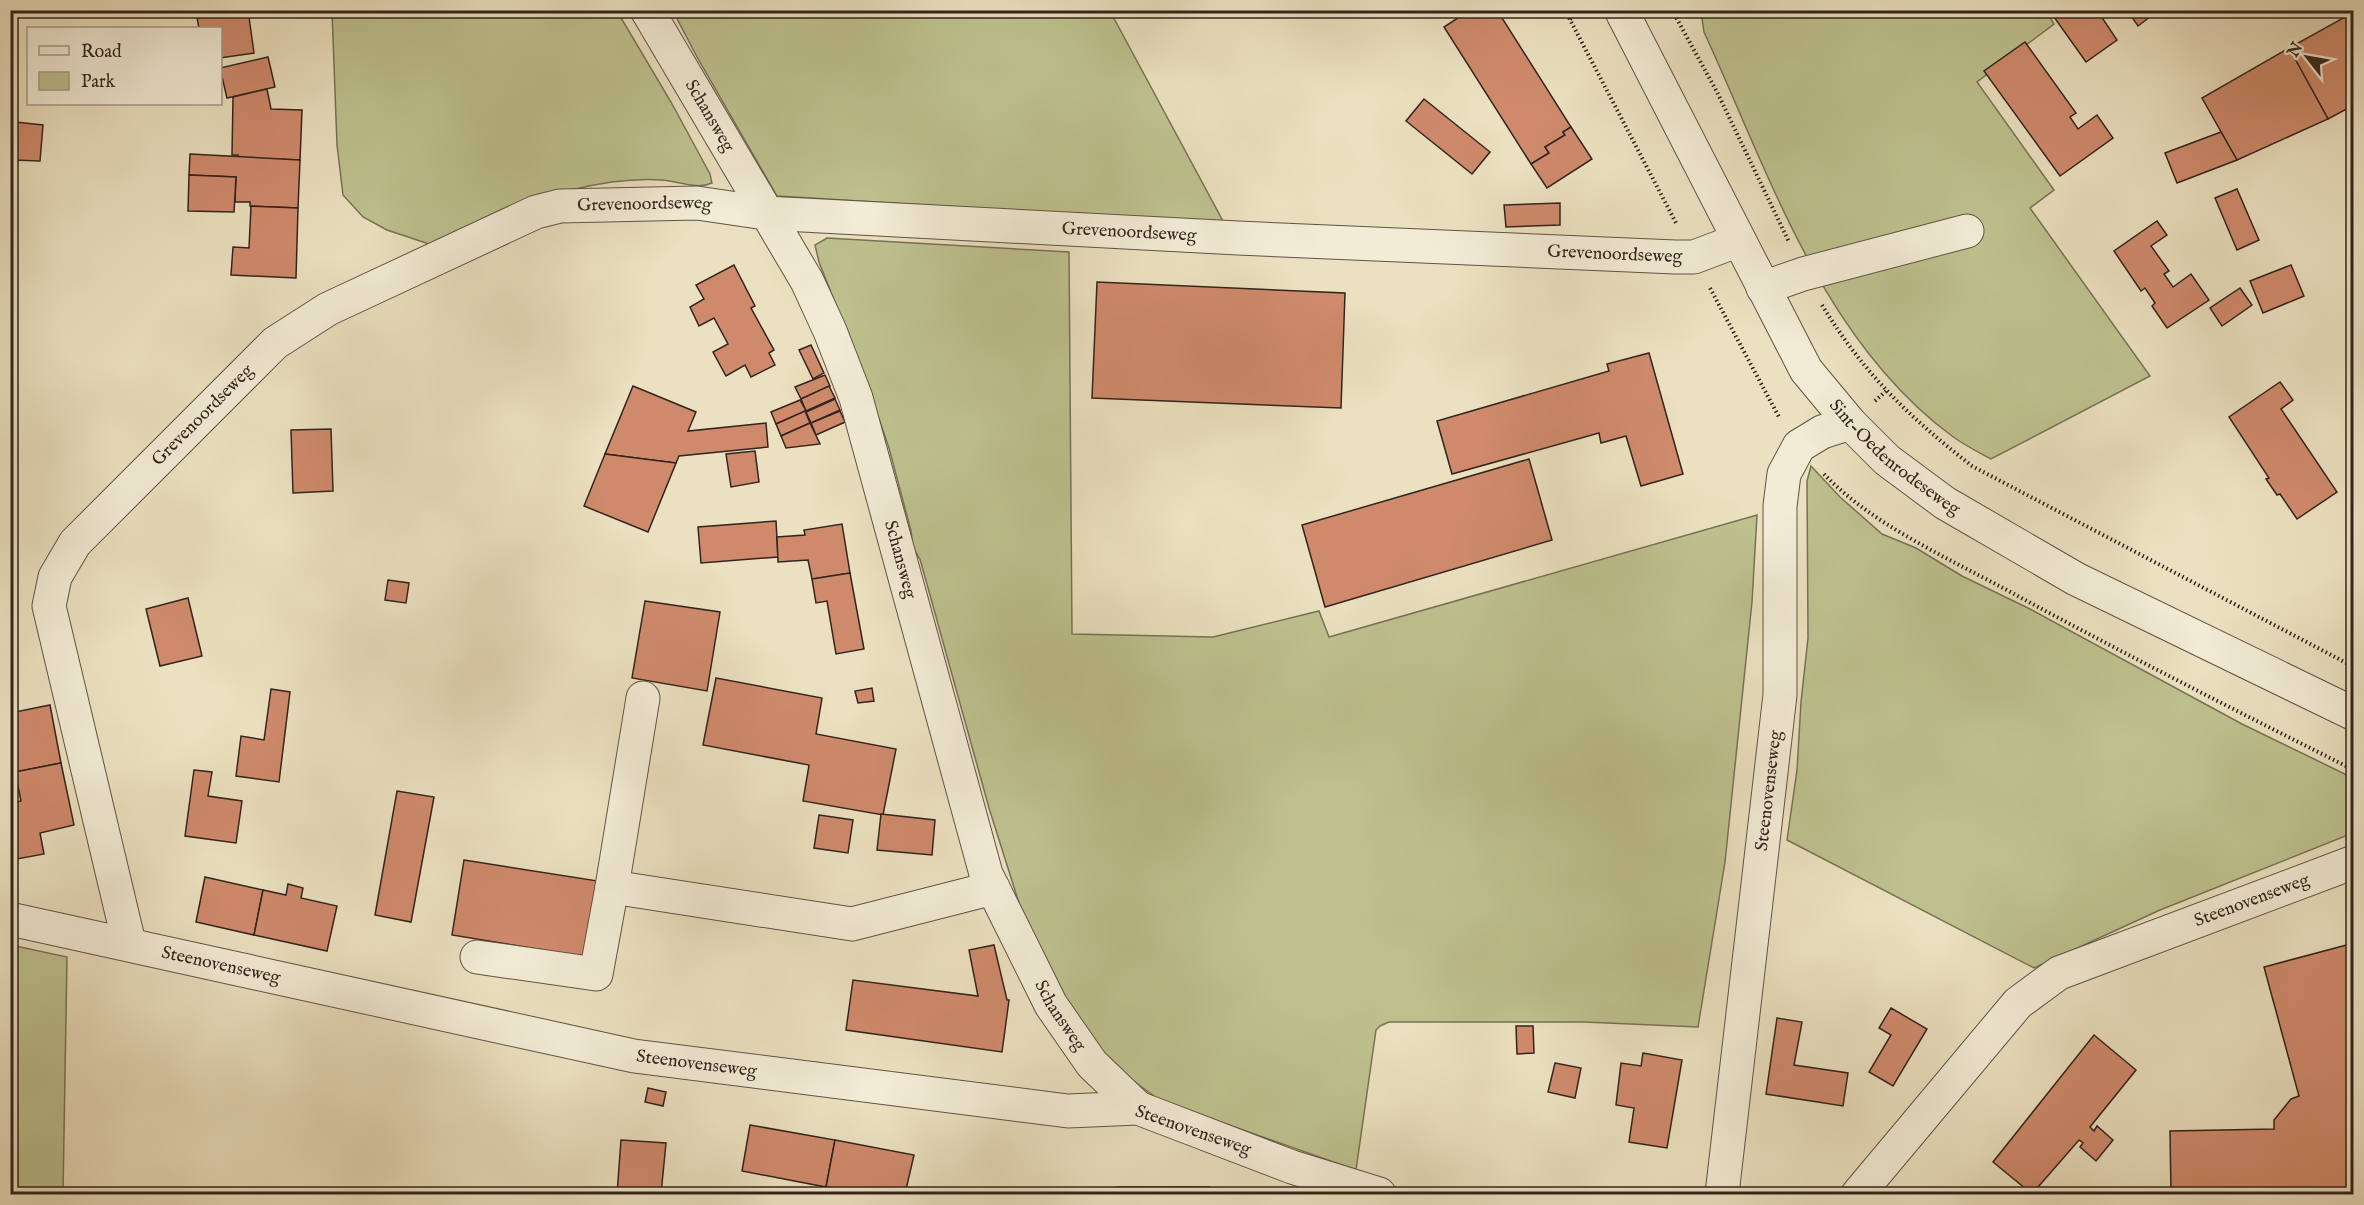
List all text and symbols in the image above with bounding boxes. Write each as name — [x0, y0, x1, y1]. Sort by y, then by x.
legend — [27, 27, 222, 105]
north arrow — [2277, 27, 2337, 87]
text: N — [2283, 39, 2308, 62]
text: Road — [81, 41, 122, 64]
text: Park — [81, 71, 116, 94]
street label: Schansweg — [679, 76, 740, 156]
street label: Grevenoordseweg — [577, 191, 714, 217]
street label: Grevenoordseweg — [1061, 217, 1197, 247]
street label: Grevenoordseweg — [1547, 240, 1682, 269]
street label: Grevenoordseweg — [147, 359, 259, 471]
street label: Sint-Oedenrodeseweg — [1824, 395, 1964, 521]
street label: Schansweg — [878, 518, 922, 601]
street label: Steenovenseweg — [1750, 729, 1787, 852]
street label: Steenovenseweg — [2191, 868, 2313, 933]
street label: Steenovenseweg — [159, 941, 283, 990]
street label: Schansweg — [1029, 976, 1091, 1056]
street label: Steenovenseweg — [635, 1045, 758, 1083]
street label: Steenovenseweg — [1132, 1100, 1254, 1162]

